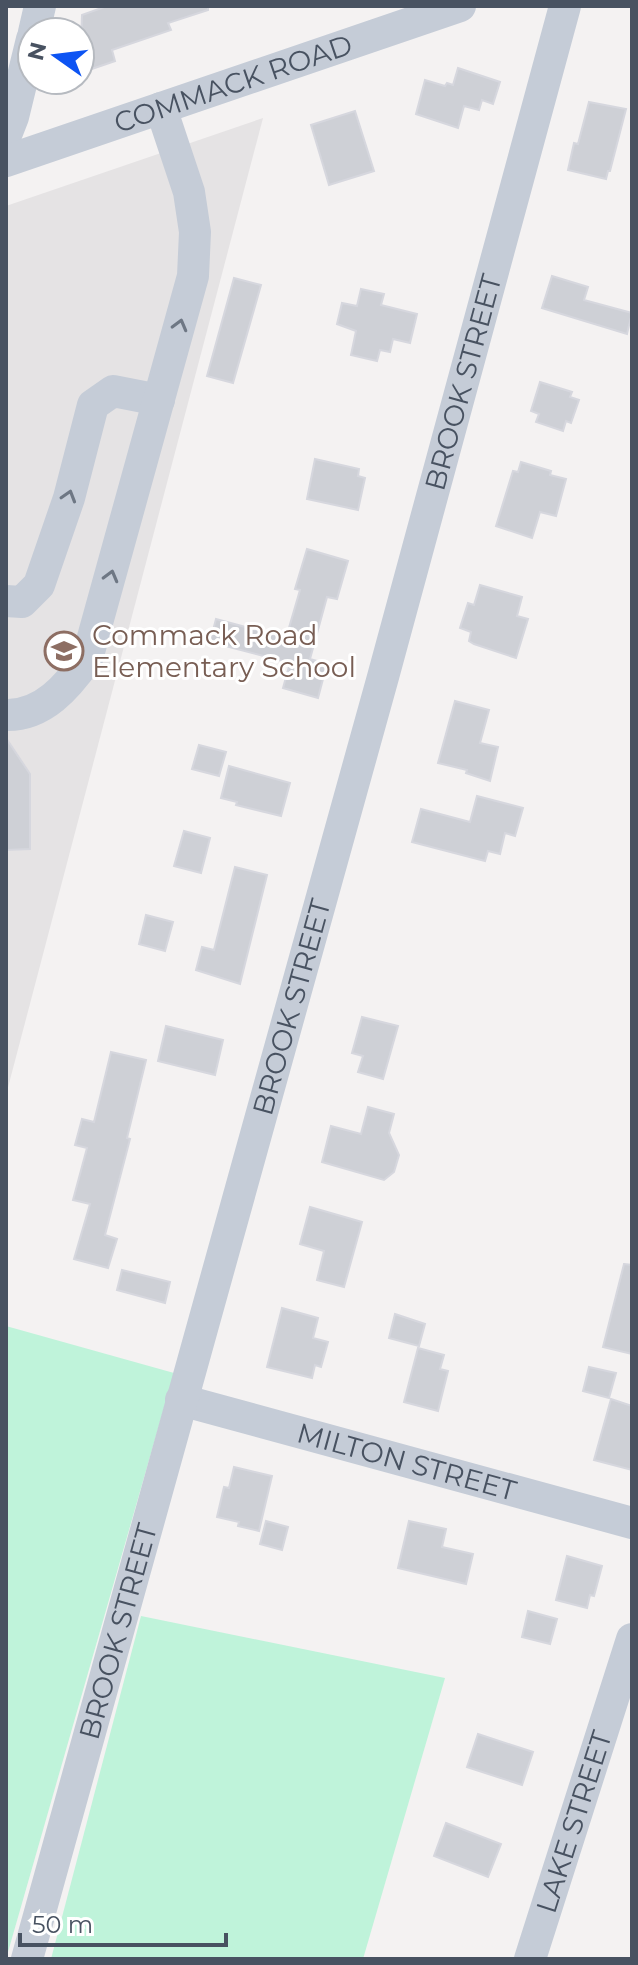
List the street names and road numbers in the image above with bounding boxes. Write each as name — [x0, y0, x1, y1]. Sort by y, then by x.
street label: COMMACK ROAD — [110, 27, 357, 140]
street label: BROOK STREET — [417, 270, 508, 494]
street label: BROOK STREET — [245, 895, 337, 1119]
street label: MILTON STREET — [293, 1415, 520, 1508]
street label: BROOK STREET — [72, 1520, 164, 1743]
street label: LAKE STREET — [529, 1726, 619, 1917]

